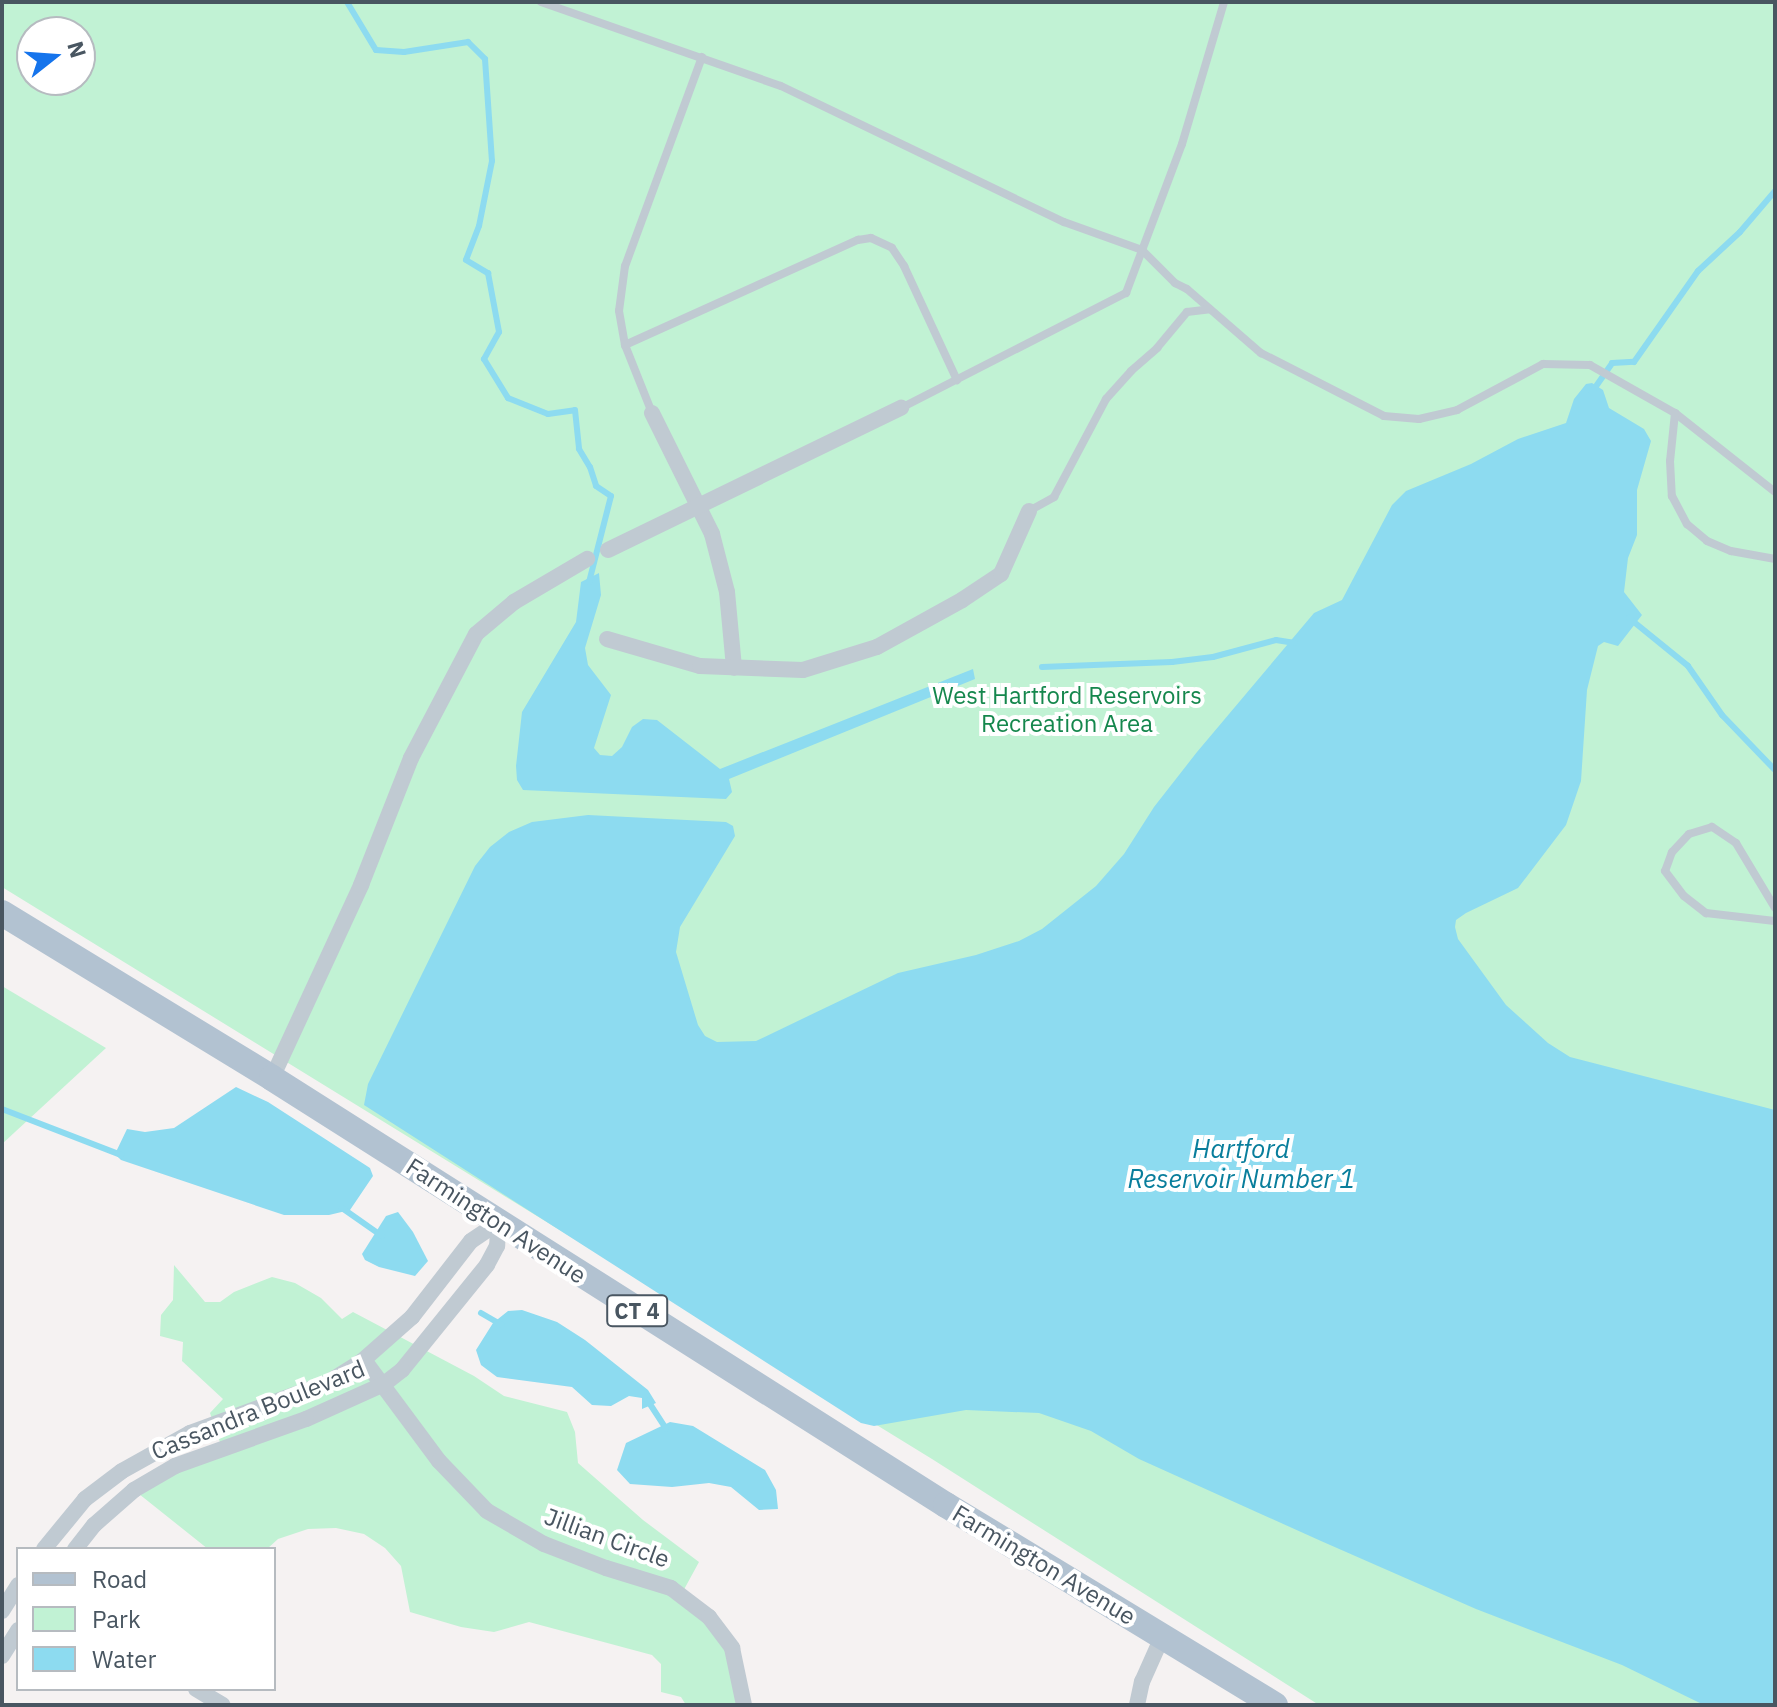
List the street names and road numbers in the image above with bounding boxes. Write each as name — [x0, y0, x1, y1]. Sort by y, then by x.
street label: Farmington Avenue — [401, 1152, 591, 1290]
road number: CT 4 — [605, 1293, 669, 1329]
street label: Cassandra Boulevard — [147, 1354, 369, 1466]
street label: Farmington Avenue — [947, 1499, 1141, 1631]
street label: Jillian Circle — [541, 1502, 673, 1574]

